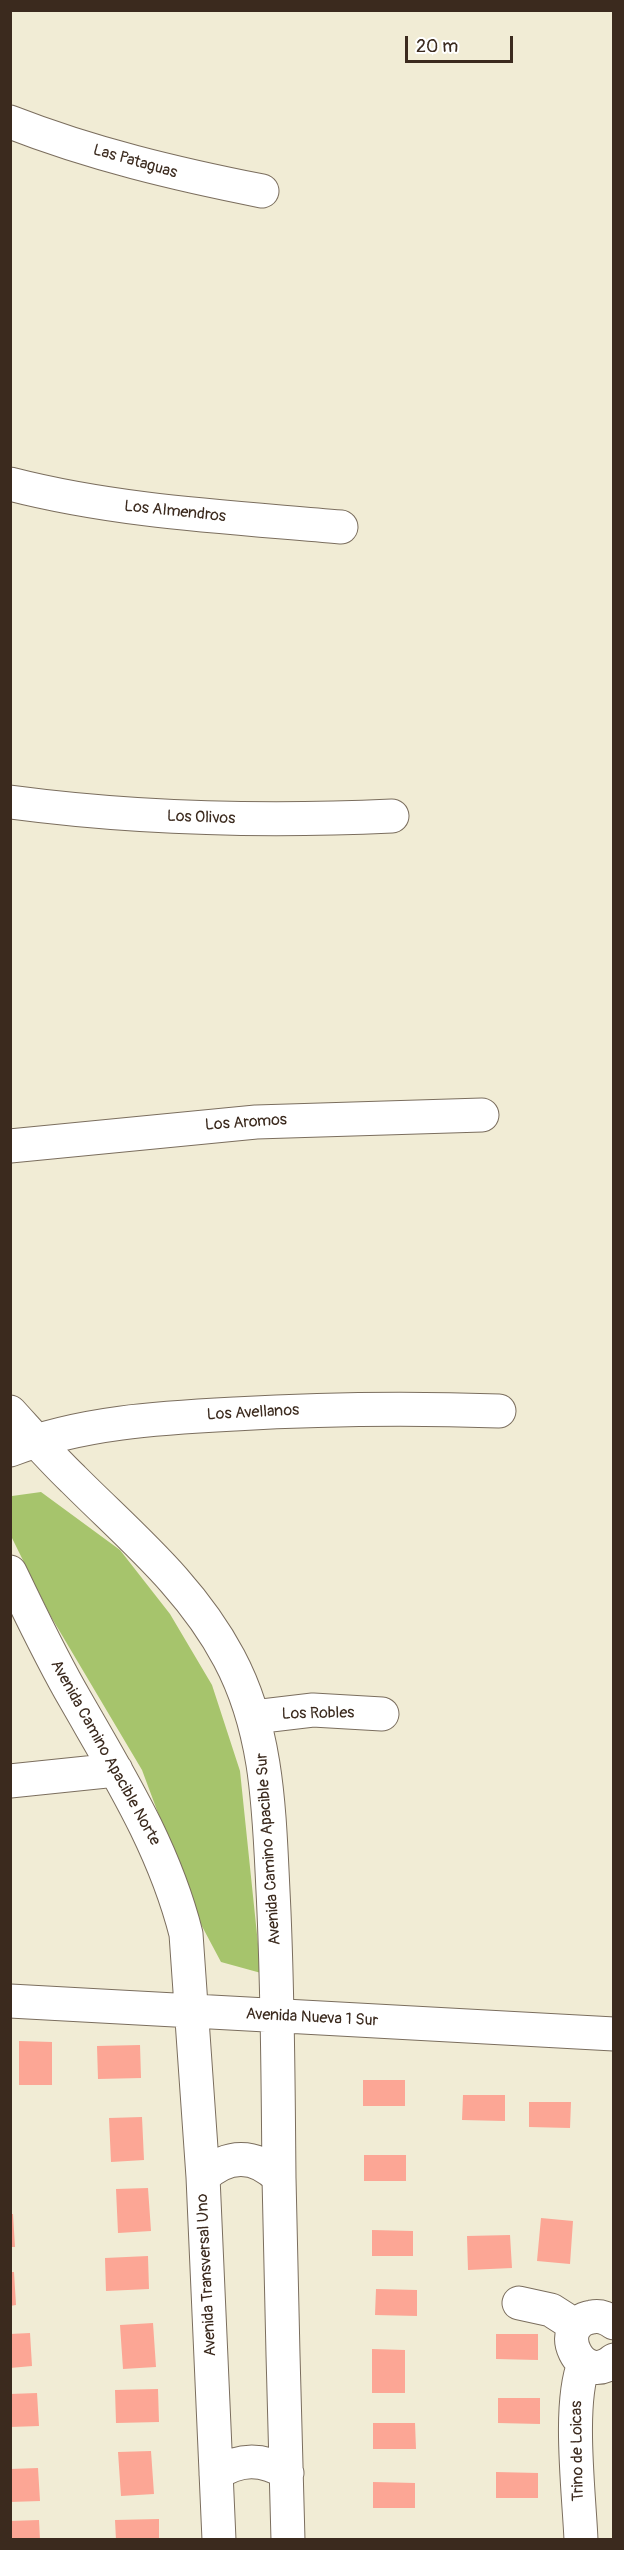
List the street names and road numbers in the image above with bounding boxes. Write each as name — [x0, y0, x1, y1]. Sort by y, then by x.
street label: Las Pataguas — [91, 141, 179, 183]
street label: Los Almendros — [123, 497, 227, 527]
street label: Los Olivos — [166, 807, 236, 829]
street label: Los Aromos — [204, 1111, 288, 1135]
street label: Los Avellanos — [206, 1401, 300, 1425]
street label: Avenida Camino Apacible Norte — [46, 1657, 164, 1849]
street label: Los Robles — [281, 1704, 355, 1724]
street label: Avenida Camino Apacible Sur — [253, 1752, 285, 1946]
street label: Avenida Nueva 1 Sur — [245, 2005, 379, 2031]
street label: Avenida Transversal Uno — [193, 2193, 221, 2357]
street label: Trino de Loicas — [568, 2400, 588, 2502]

